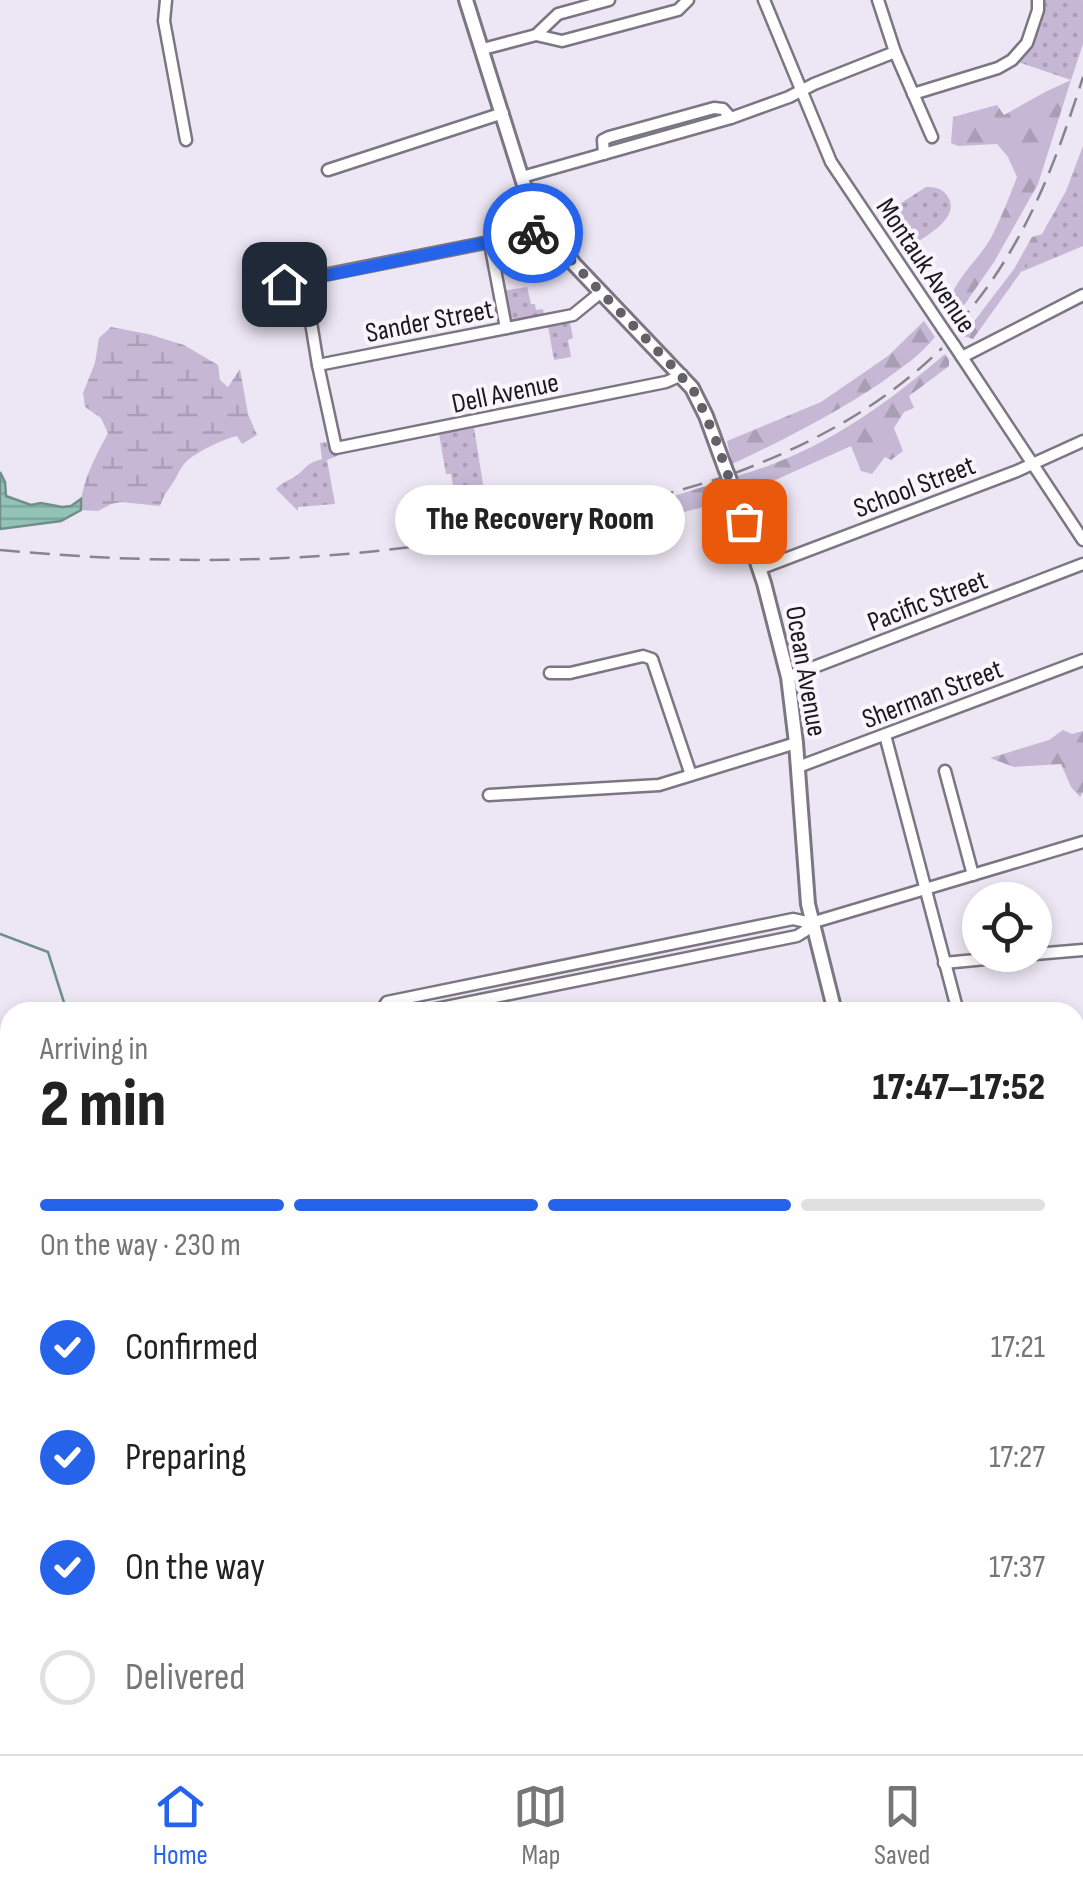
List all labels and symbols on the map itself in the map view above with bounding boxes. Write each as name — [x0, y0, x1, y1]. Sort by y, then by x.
courier — [483, 183, 583, 283]
street label: Montauk Avenue — [869, 192, 983, 339]
pin — [242, 242, 327, 327]
street label: Sander Street — [363, 293, 496, 350]
street label: Dell Avenue — [449, 366, 562, 421]
street label: School Street — [849, 449, 980, 526]
pin — [702, 479, 787, 564]
callout: The Recovery Room — [394, 486, 684, 556]
street label: Pacific Street — [863, 563, 992, 639]
street label: Ocean Avenue — [778, 603, 833, 739]
street label: Sherman Street — [858, 653, 1007, 736]

